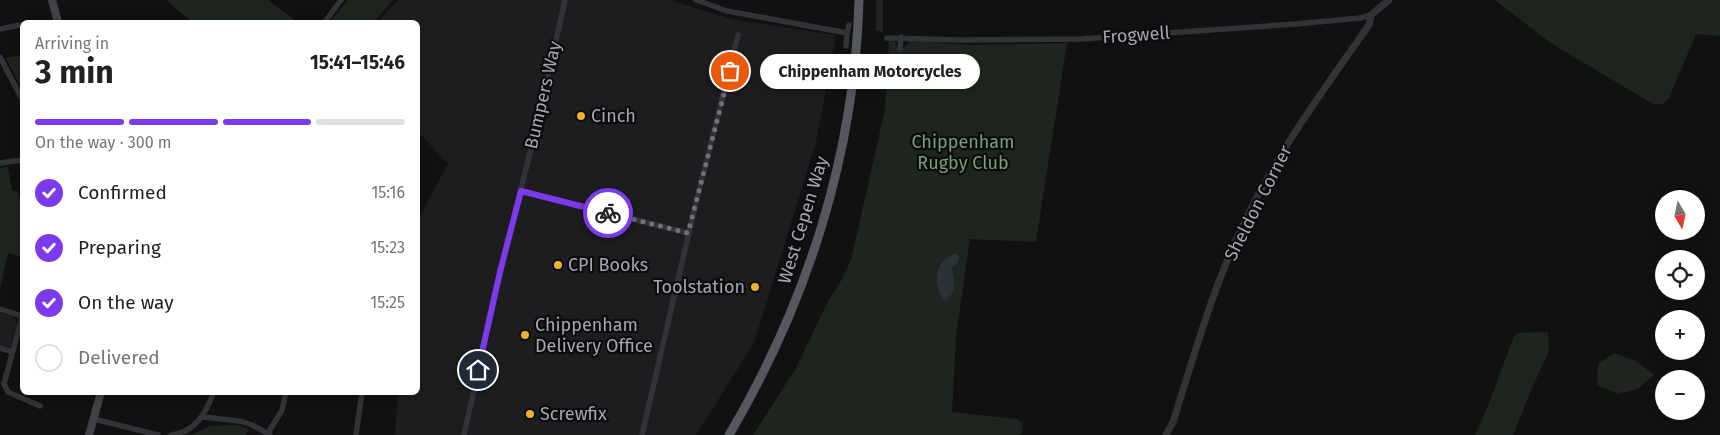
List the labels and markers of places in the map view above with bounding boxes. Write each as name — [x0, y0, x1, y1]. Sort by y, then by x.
pin — [709, 50, 751, 92]
callout: Chippenham Motorcycles — [760, 54, 980, 88]
place label: Cinch — [591, 105, 636, 127]
marker: Cinch — [575, 110, 587, 122]
place label: CPI Books — [568, 254, 648, 276]
marker: CPI Books — [552, 259, 564, 271]
place label: Toolstation — [653, 276, 745, 298]
marker: Toolstation — [749, 281, 761, 293]
place label: Chippenham Delivery Office — [535, 314, 653, 357]
marker: Chippenham Delivery Office — [519, 329, 531, 341]
pin — [457, 349, 499, 391]
place label: Screwfix — [540, 403, 607, 425]
marker: Screwfix — [524, 408, 536, 420]

